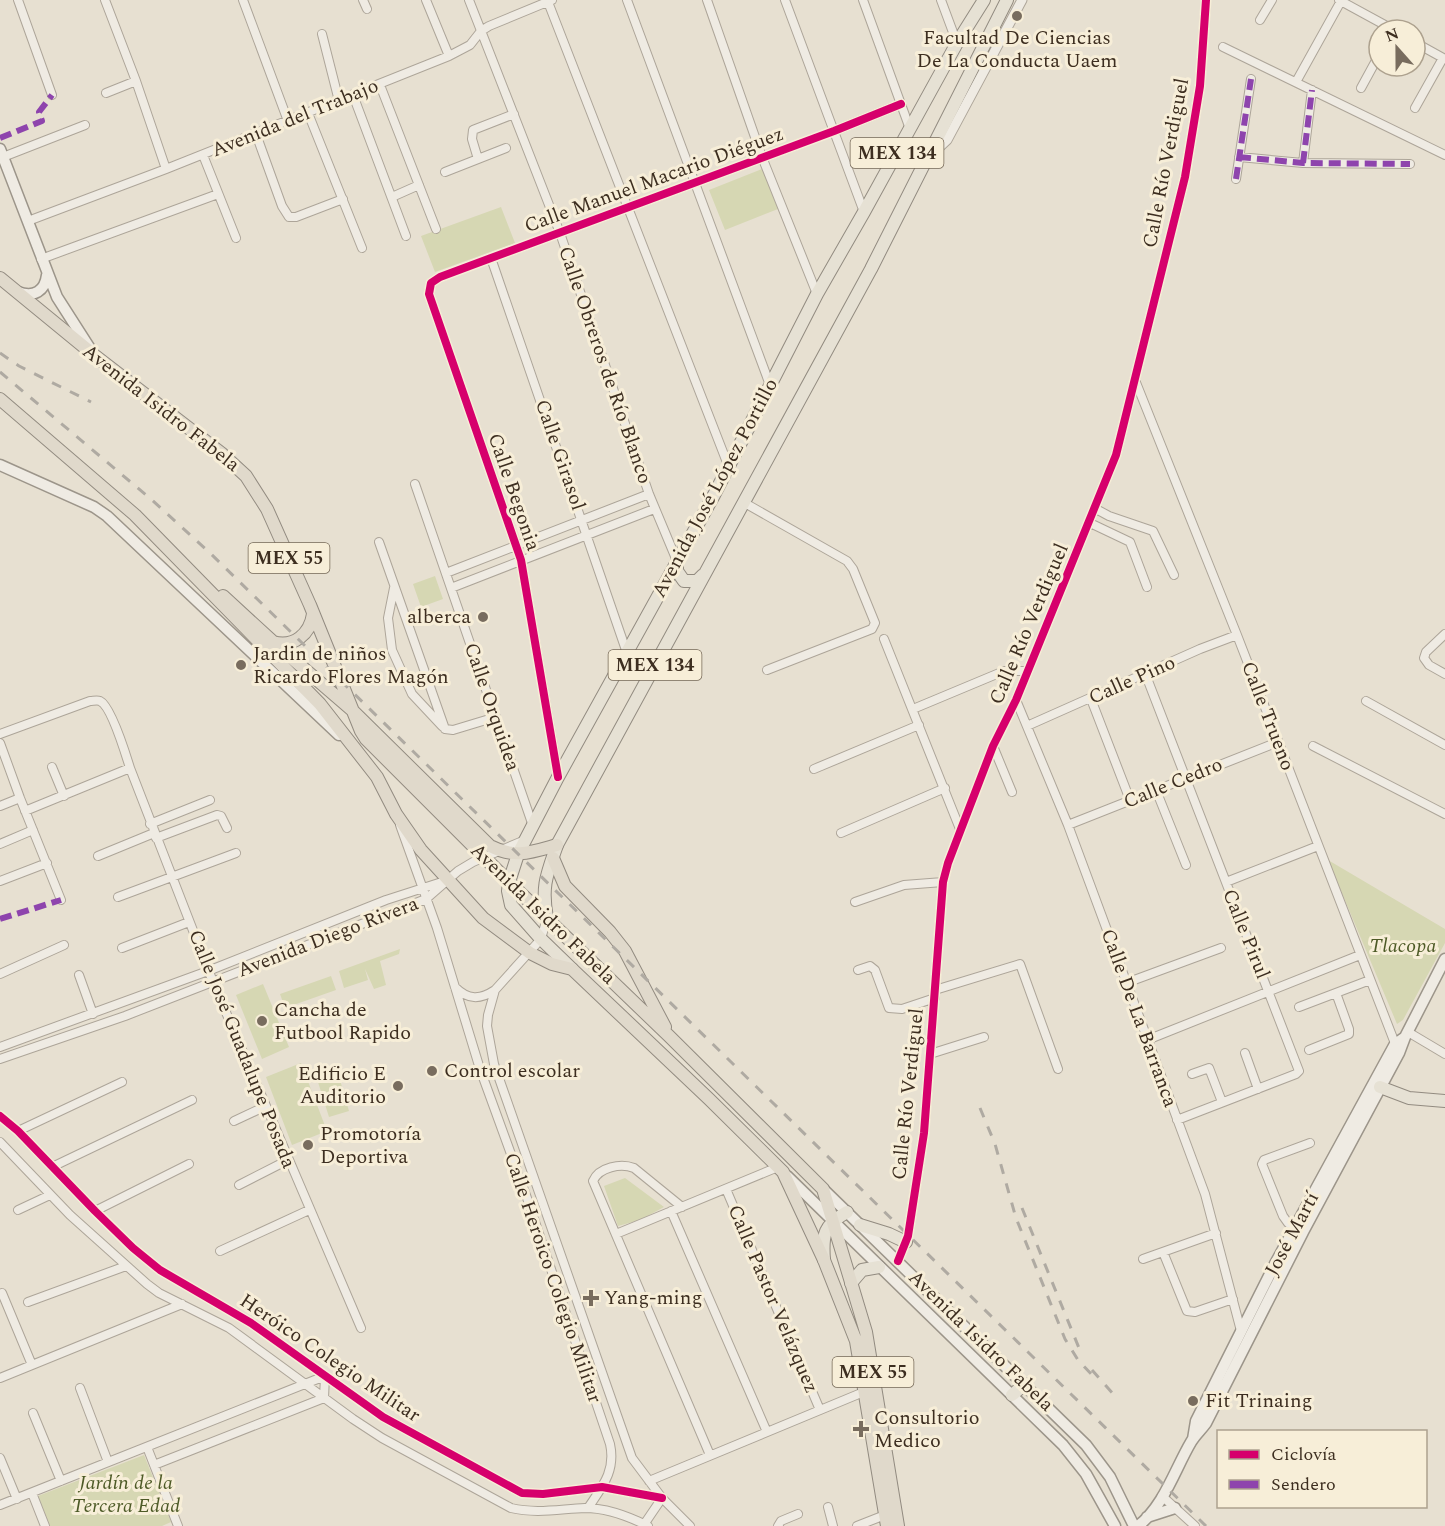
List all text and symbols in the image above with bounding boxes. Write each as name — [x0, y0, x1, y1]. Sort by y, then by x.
marker: Facultad De Ciencias De La Conducta Uaem — [1010, 9, 1024, 23]
north arrow — [1367, 18, 1427, 78]
text: N — [1382, 21, 1402, 48]
place label: Facultad De Ciencias De La Conducta Uaem — [917, 23, 1117, 76]
street label: Avenida del Trabajo — [207, 71, 383, 165]
street label: Calle Río Verdiguel — [1135, 75, 1197, 251]
street label: Calle Manuel Macario Diéguez — [520, 119, 788, 241]
road number: MEX 134 — [850, 138, 944, 168]
street label: Calle Obreros de Río Blanco — [550, 242, 660, 488]
street label: Avenida Isidro Fabela — [76, 337, 246, 479]
street label: Avenida José López Portillo — [644, 373, 786, 603]
street label: Calle Girasol — [527, 396, 593, 514]
street label: Calle Begonia — [480, 429, 548, 555]
street label: Calle Río Verdiguel — [981, 539, 1077, 709]
road number: MEX 55 — [248, 543, 330, 573]
place label: alberca — [407, 602, 471, 632]
marker: alberca — [476, 610, 490, 624]
place label: Jardin de niños Ricardo Flores Magón — [253, 639, 449, 692]
street label: Calle Orquidea — [456, 639, 528, 775]
street label: Calle Pino — [1084, 648, 1180, 712]
road number: MEX 134 — [608, 650, 702, 680]
street label: Calle Trueno — [1233, 657, 1303, 775]
marker: Jardin de niños Ricardo Flores Magón — [234, 658, 248, 672]
street label: Calle Cedro — [1119, 749, 1227, 817]
street label: Avenida Isidro Fabela — [463, 836, 623, 992]
street label: Calle Pirul — [1214, 884, 1278, 984]
street label: Avenida Diego Rivera — [233, 889, 423, 985]
street label: Calle José Guadalupe Posada — [180, 925, 304, 1173]
street label: Calle De La Barranca — [1093, 925, 1185, 1112]
park label: Tlacopa — [1370, 931, 1436, 961]
place label: Cancha de Futbool Rapido — [274, 995, 411, 1048]
street label: Calle Río Verdiguel — [884, 1007, 932, 1181]
marker: Cancha de Futbool Rapido — [255, 1014, 269, 1028]
place label: Control escolar — [444, 1056, 580, 1086]
place label: Edificio E Auditorio — [298, 1059, 386, 1112]
marker: Control escolar — [425, 1064, 439, 1078]
marker: Edificio E Auditorio — [391, 1079, 405, 1093]
place label: Promotoría Deportiva — [320, 1119, 421, 1172]
marker: Promotoría Deportiva — [301, 1138, 315, 1152]
street label: Calle Heroico Colegio Militar — [496, 1149, 610, 1407]
street label: José Martí — [1257, 1186, 1327, 1282]
street label: Calle Pastor Velázquez — [720, 1200, 826, 1398]
street label: Avenida Isidro Fabela — [901, 1263, 1061, 1419]
place label: Yang-ming — [604, 1283, 702, 1313]
street label: Heróico Colegio Militar — [234, 1286, 427, 1430]
marker: Yang-ming — [582, 1289, 600, 1307]
road number: MEX 55 — [832, 1357, 914, 1387]
place label: Fit Trinaing — [1205, 1386, 1313, 1416]
marker: Fit Trinaing — [1186, 1394, 1200, 1408]
place label: Consultorio Medico — [874, 1403, 980, 1456]
marker: Consultorio Medico — [852, 1420, 870, 1438]
legend — [1217, 1430, 1427, 1508]
text: Ciclovía — [1271, 1441, 1337, 1468]
park label: Jardín de la Tercera Edad — [72, 1468, 180, 1521]
text: Sendero — [1271, 1471, 1336, 1498]

